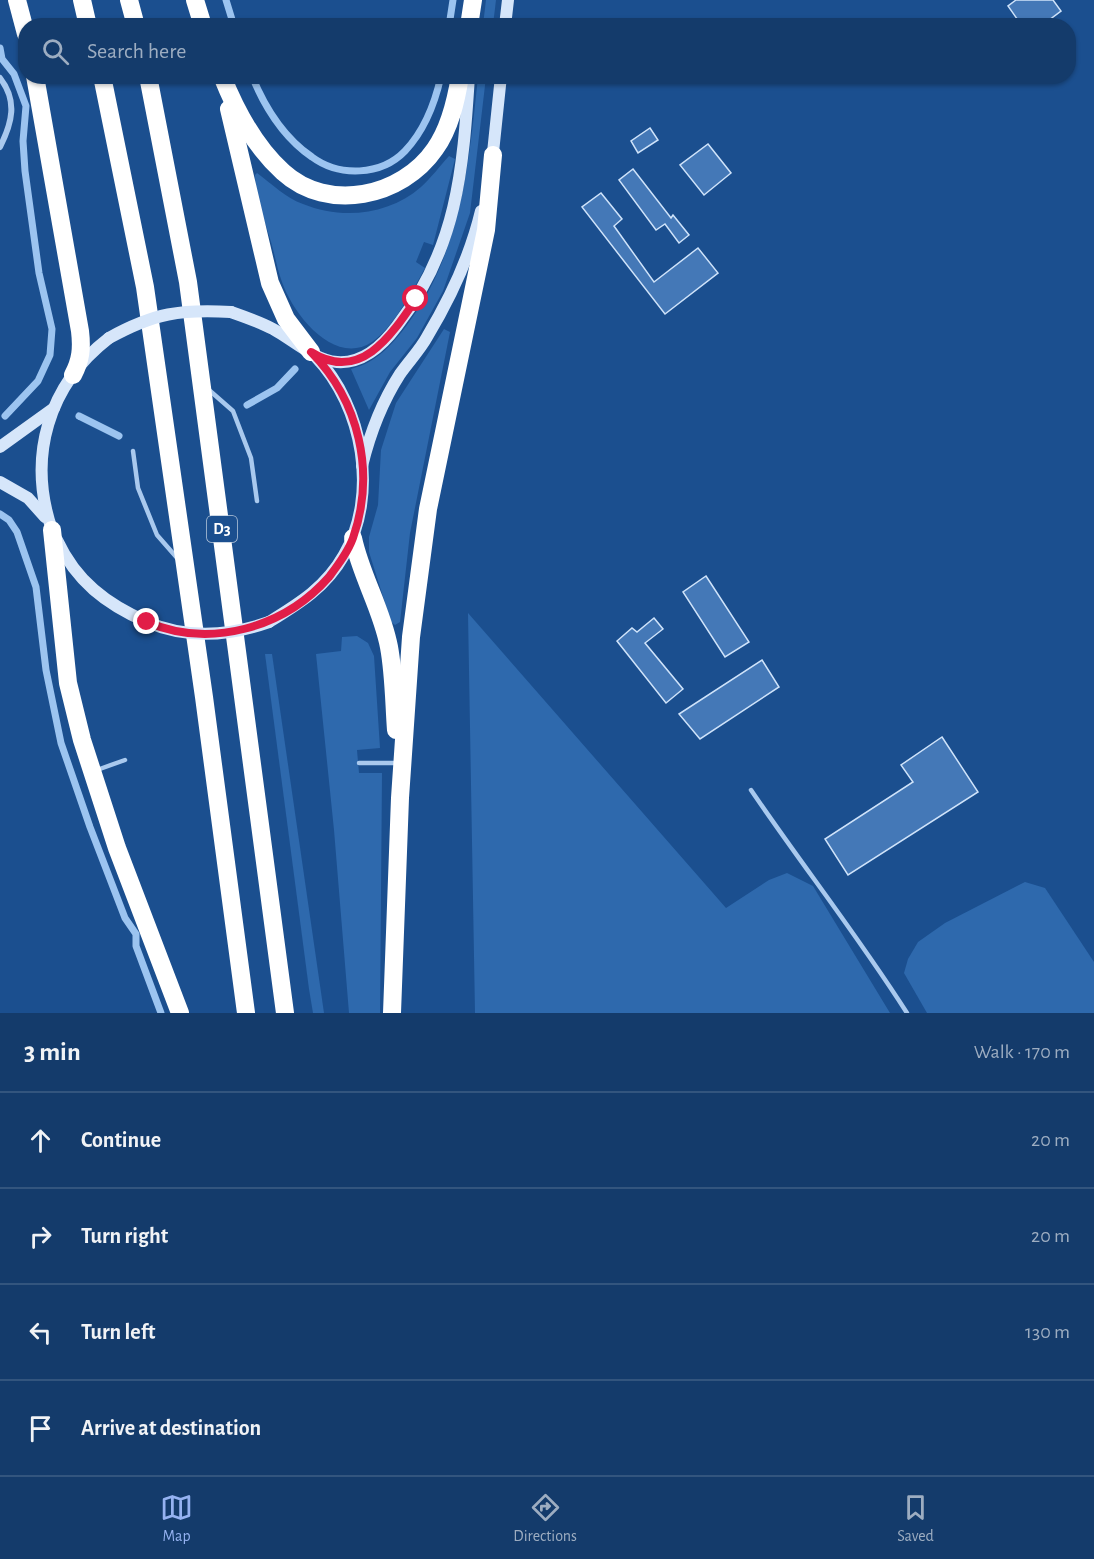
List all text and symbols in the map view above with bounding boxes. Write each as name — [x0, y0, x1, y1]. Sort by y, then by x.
search box — [18, 18, 1076, 84]
icon: search — [39, 35, 72, 68]
text: Search here — [87, 40, 186, 62]
route start — [402, 285, 428, 311]
road number: D3 — [207, 516, 237, 542]
route end — [133, 608, 159, 634]
text: 3 min — [24, 1039, 81, 1065]
text: Walk · 170 m — [974, 1042, 1070, 1062]
icon: ahead — [24, 1124, 57, 1157]
text: Continue — [81, 1129, 161, 1151]
text: 20 m — [1031, 1130, 1070, 1150]
icon: right — [24, 1220, 57, 1253]
text: Turn right — [81, 1225, 168, 1247]
text: 20 m — [1031, 1226, 1070, 1246]
icon: left — [24, 1316, 57, 1349]
text: Turn left — [81, 1321, 155, 1343]
text: 130 m — [1025, 1322, 1070, 1342]
icon: arrive — [24, 1412, 57, 1445]
text: Arrive at destination — [81, 1417, 261, 1439]
tab: Map — [160, 1491, 193, 1546]
tab: Directions — [513, 1491, 577, 1546]
tab: Saved — [897, 1491, 934, 1546]

